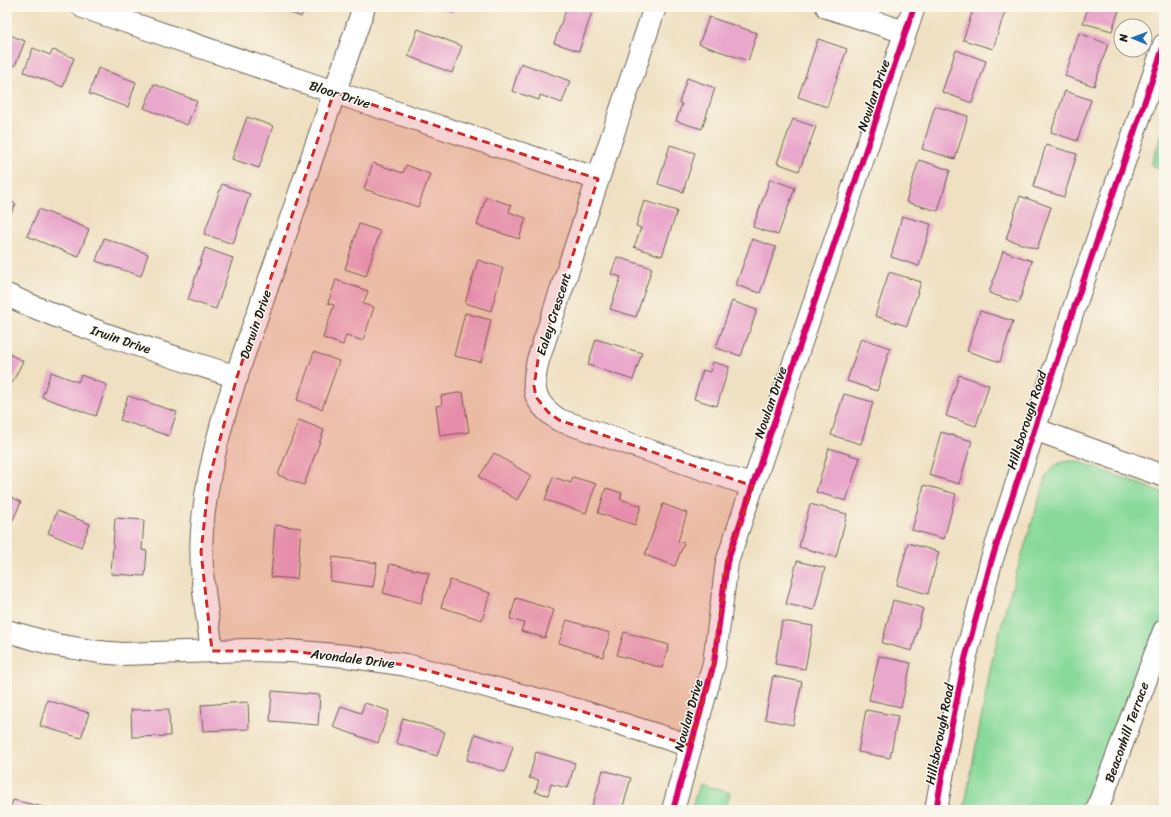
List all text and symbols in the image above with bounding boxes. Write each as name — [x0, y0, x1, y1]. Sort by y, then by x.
north arrow — [1113, 18, 1153, 58]
text: N — [1114, 33, 1133, 43]
street label: Nowlan Drive — [850, 56, 897, 134]
street label: Bloor Drive — [306, 74, 374, 115]
street label: Ealey Crescent — [529, 269, 578, 359]
street label: Darwin Drive — [233, 286, 278, 362]
street label: Irwin Drive — [87, 318, 154, 361]
street label: Nowlan Drive — [747, 363, 794, 441]
street label: Hillsborough Road — [1000, 367, 1054, 473]
street label: Avondale Drive — [309, 642, 397, 675]
street label: Nowlan Drive — [667, 676, 710, 754]
street label: Beaconhill Terrace — [1098, 678, 1155, 786]
street label: Hillsborough Road — [918, 680, 961, 787]

